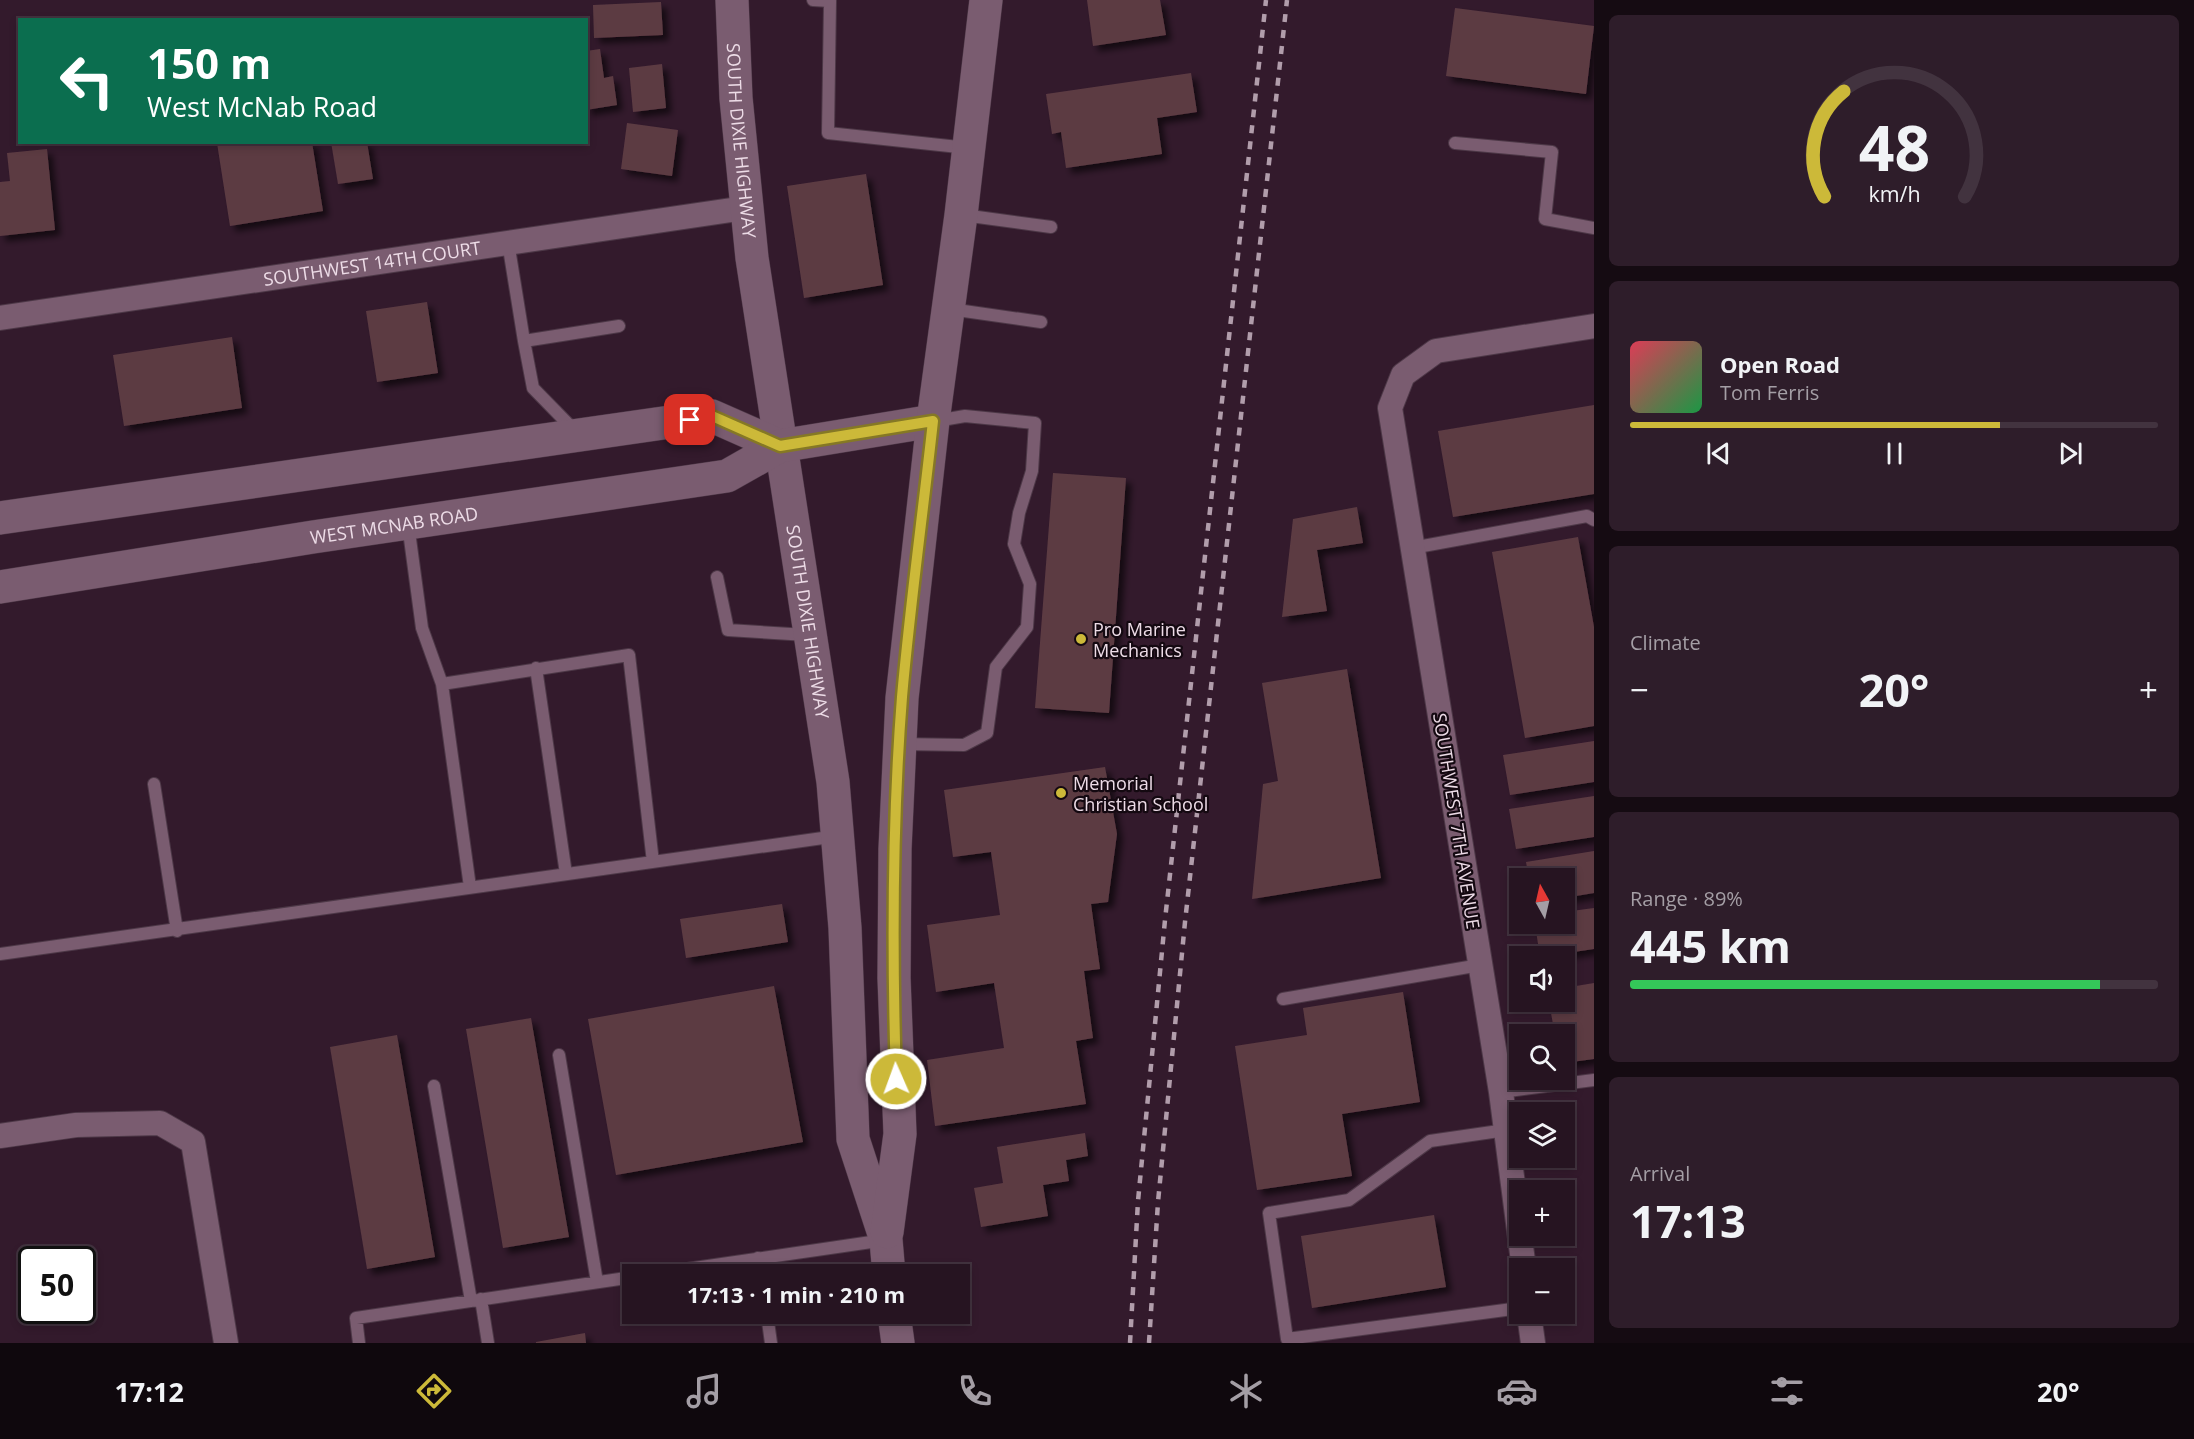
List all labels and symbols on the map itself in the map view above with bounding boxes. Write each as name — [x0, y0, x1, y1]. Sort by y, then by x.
street label: SOUTH DIXIE HIGHWAY — [722, 43, 762, 240]
street label: SOUTHWEST 14TH COURT — [262, 235, 482, 291]
pin — [664, 394, 715, 445]
street label: WEST MCNAB ROAD — [309, 501, 480, 549]
street label: SOUTH DIXIE HIGHWAY — [781, 523, 835, 721]
place label: Pro Marine Mechanics — [1093, 617, 1186, 662]
marker: Pro Marine Mechanics — [1074, 632, 1088, 646]
street label: SOUTHWEST 7TH AVENUE — [1428, 711, 1486, 931]
place label: Memorial Christian School — [1073, 771, 1208, 816]
marker: Memorial Christian School — [1054, 786, 1068, 800]
north arrow — [1509, 868, 1575, 934]
position arrow — [864, 1047, 928, 1111]
speed limit sign: 50 — [18, 1246, 96, 1324]

